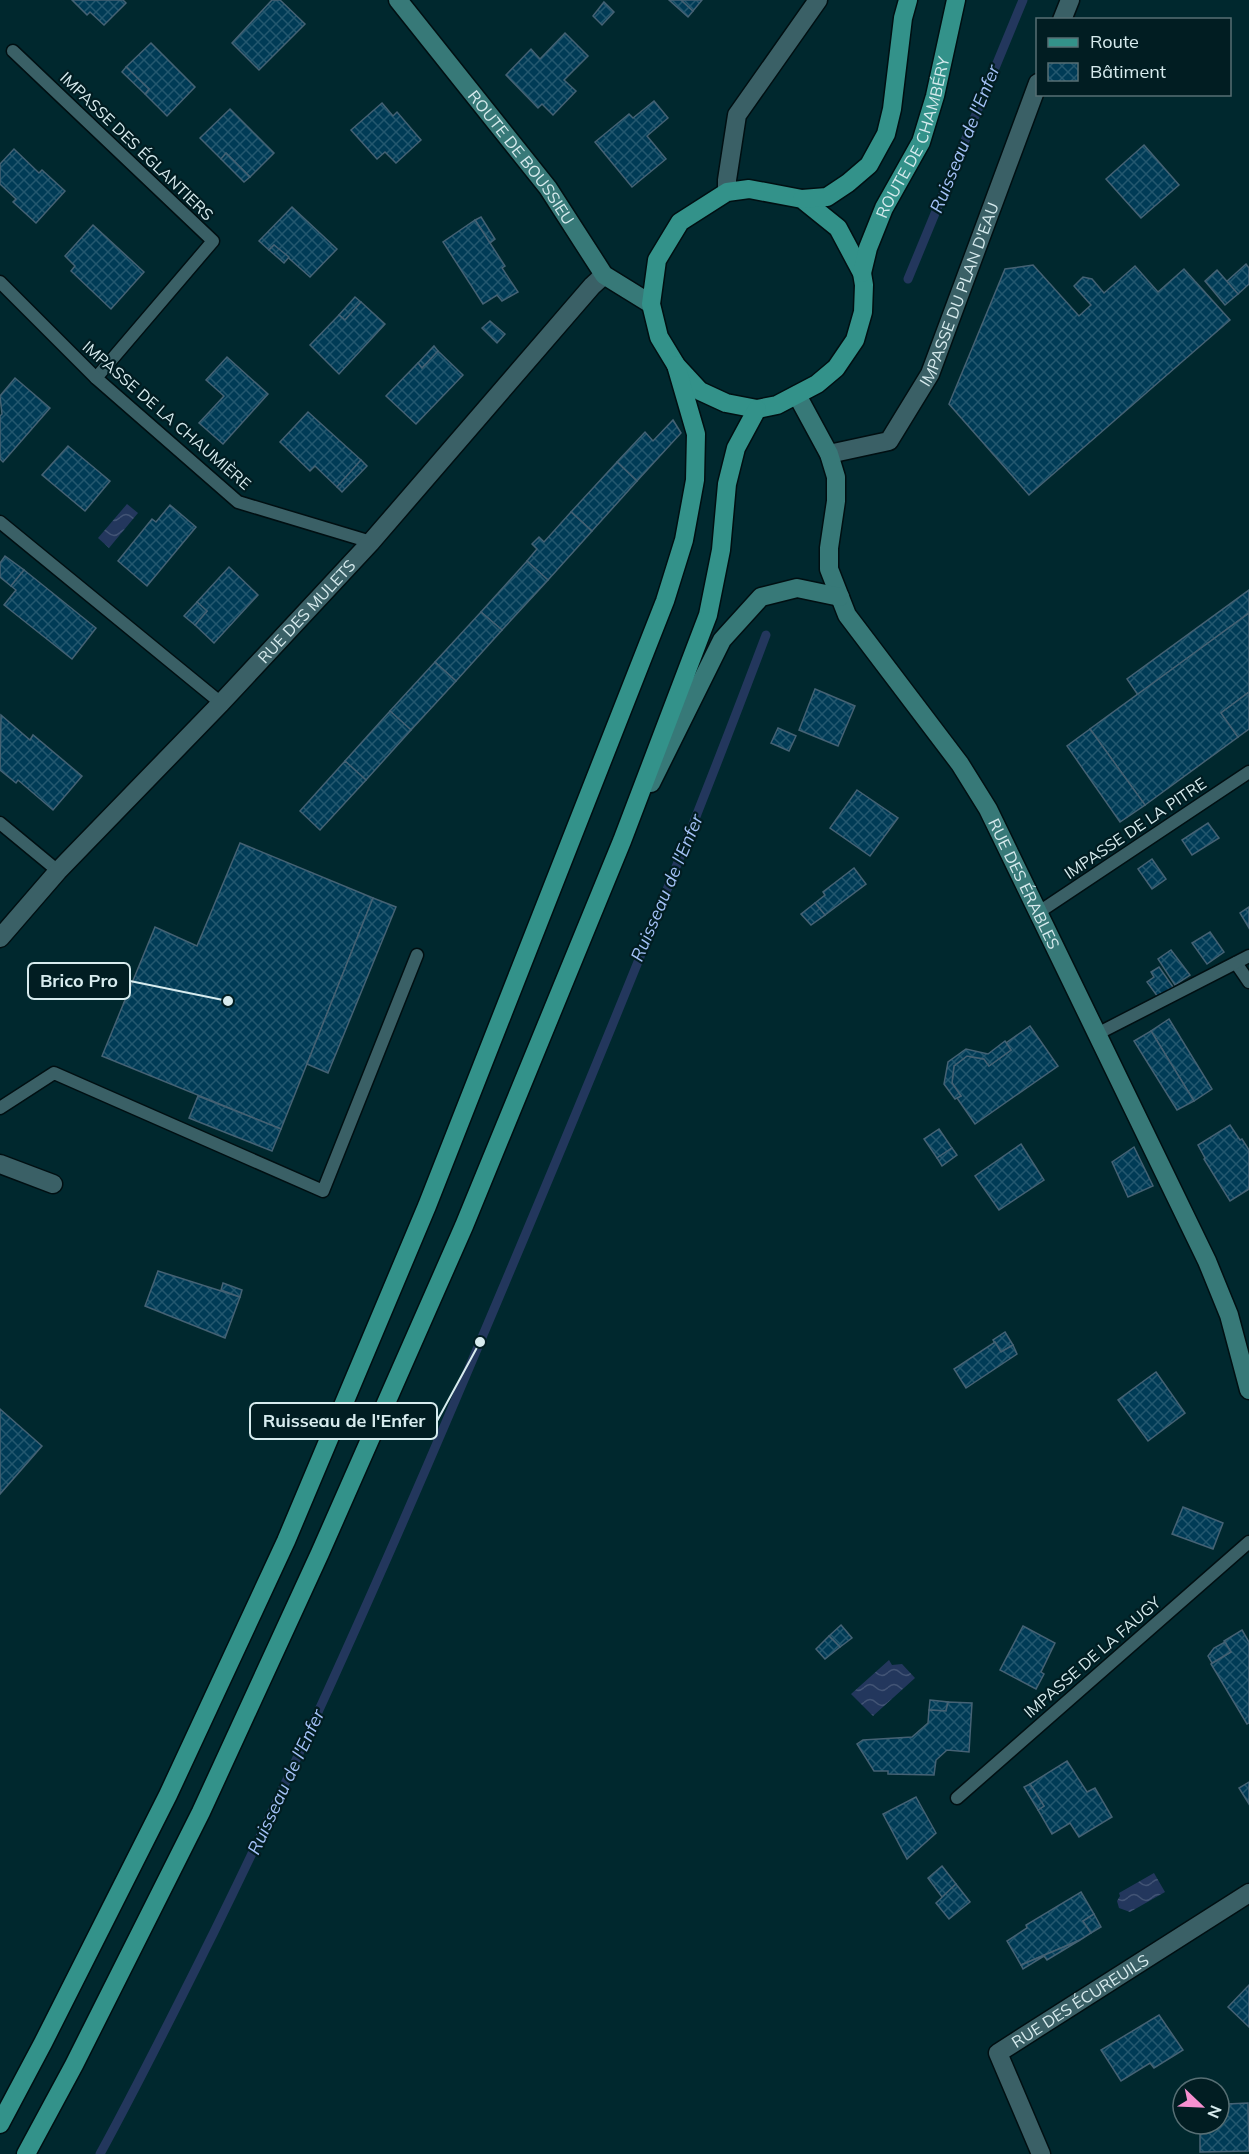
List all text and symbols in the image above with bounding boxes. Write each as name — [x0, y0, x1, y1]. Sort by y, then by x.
legend — [1036, 18, 1231, 96]
text: Route — [1090, 30, 1139, 53]
street label: ROUTE DE CHAMBÉRY — [871, 54, 953, 221]
water label: Ruisseau de l'Enfer — [924, 60, 1005, 216]
text: Bâtiment — [1090, 60, 1166, 83]
street label: IMPASSE DES ÉGLANTIERS — [56, 68, 218, 224]
street label: ROUTE DE BOUSSIEU — [464, 86, 579, 228]
street label: IMPASSE DU PLAN D'EAU — [915, 199, 1003, 390]
street label: IMPASSE DE LA CHAUMIÈRE — [79, 336, 255, 494]
street label: RUE DES MULETS — [253, 555, 360, 667]
street label: IMPASSE DE LA PITRE — [1060, 773, 1210, 883]
water label: Ruisseau de l'Enfer — [625, 809, 708, 965]
street label: RUE DES ÉRABLES — [984, 815, 1064, 952]
callout: Brico Pro — [28, 963, 130, 999]
text: Brico Pro — [40, 969, 118, 992]
callout: Ruisseau de l'Enfer — [250, 1403, 437, 1439]
text: Ruisseau de l'Enfer — [263, 1409, 426, 1432]
street label: IMPASSE DE LA FAUGY — [1019, 1592, 1165, 1722]
water label: Ruisseau de l'Enfer — [242, 1704, 330, 1858]
street label: RUE DES ÉCUREUILS — [1008, 1950, 1152, 2052]
north arrow — [1171, 2076, 1231, 2136]
text: N — [1203, 2102, 1226, 2121]

